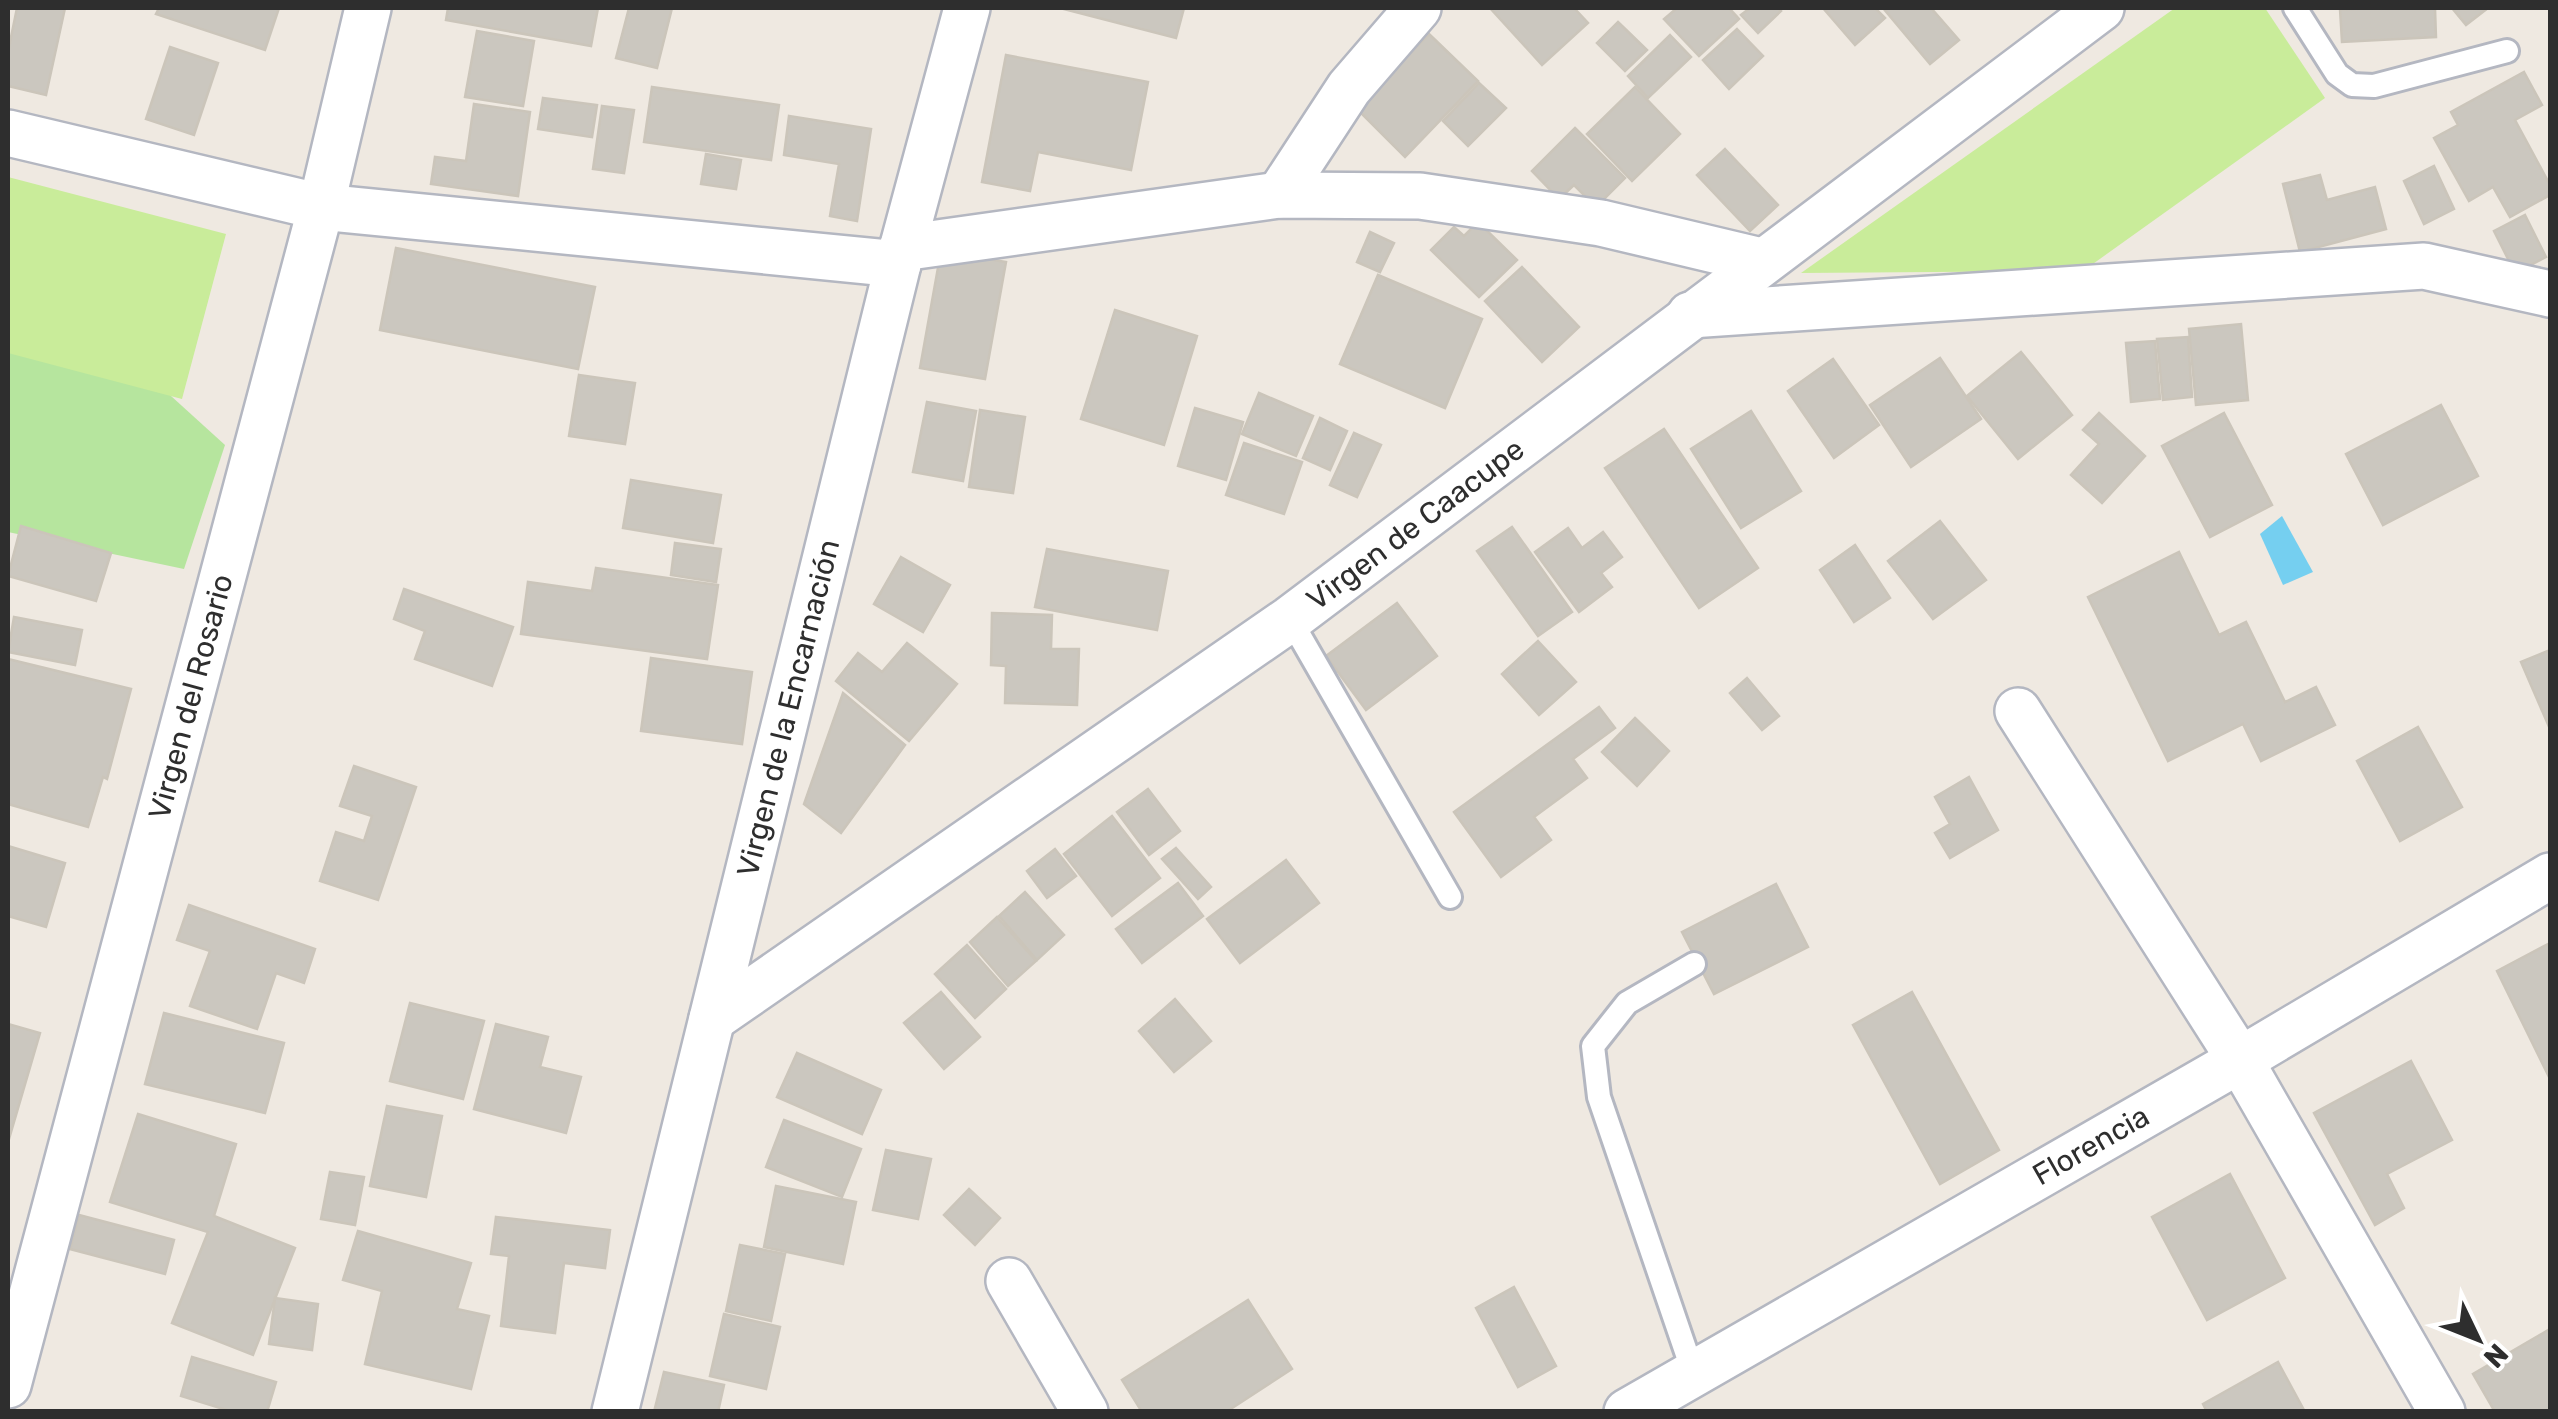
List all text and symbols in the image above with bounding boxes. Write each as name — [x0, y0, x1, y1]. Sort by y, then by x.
street label: Virgen de Caacupe — [1300, 431, 1531, 618]
street label: Virgen de la Encarnación — [730, 536, 847, 881]
street label: Virgen del Rosario — [141, 570, 241, 823]
street label: Florencia — [2026, 1098, 2156, 1193]
north arrow — [2428, 1289, 2528, 1389]
text: N — [2477, 1337, 2515, 1374]

